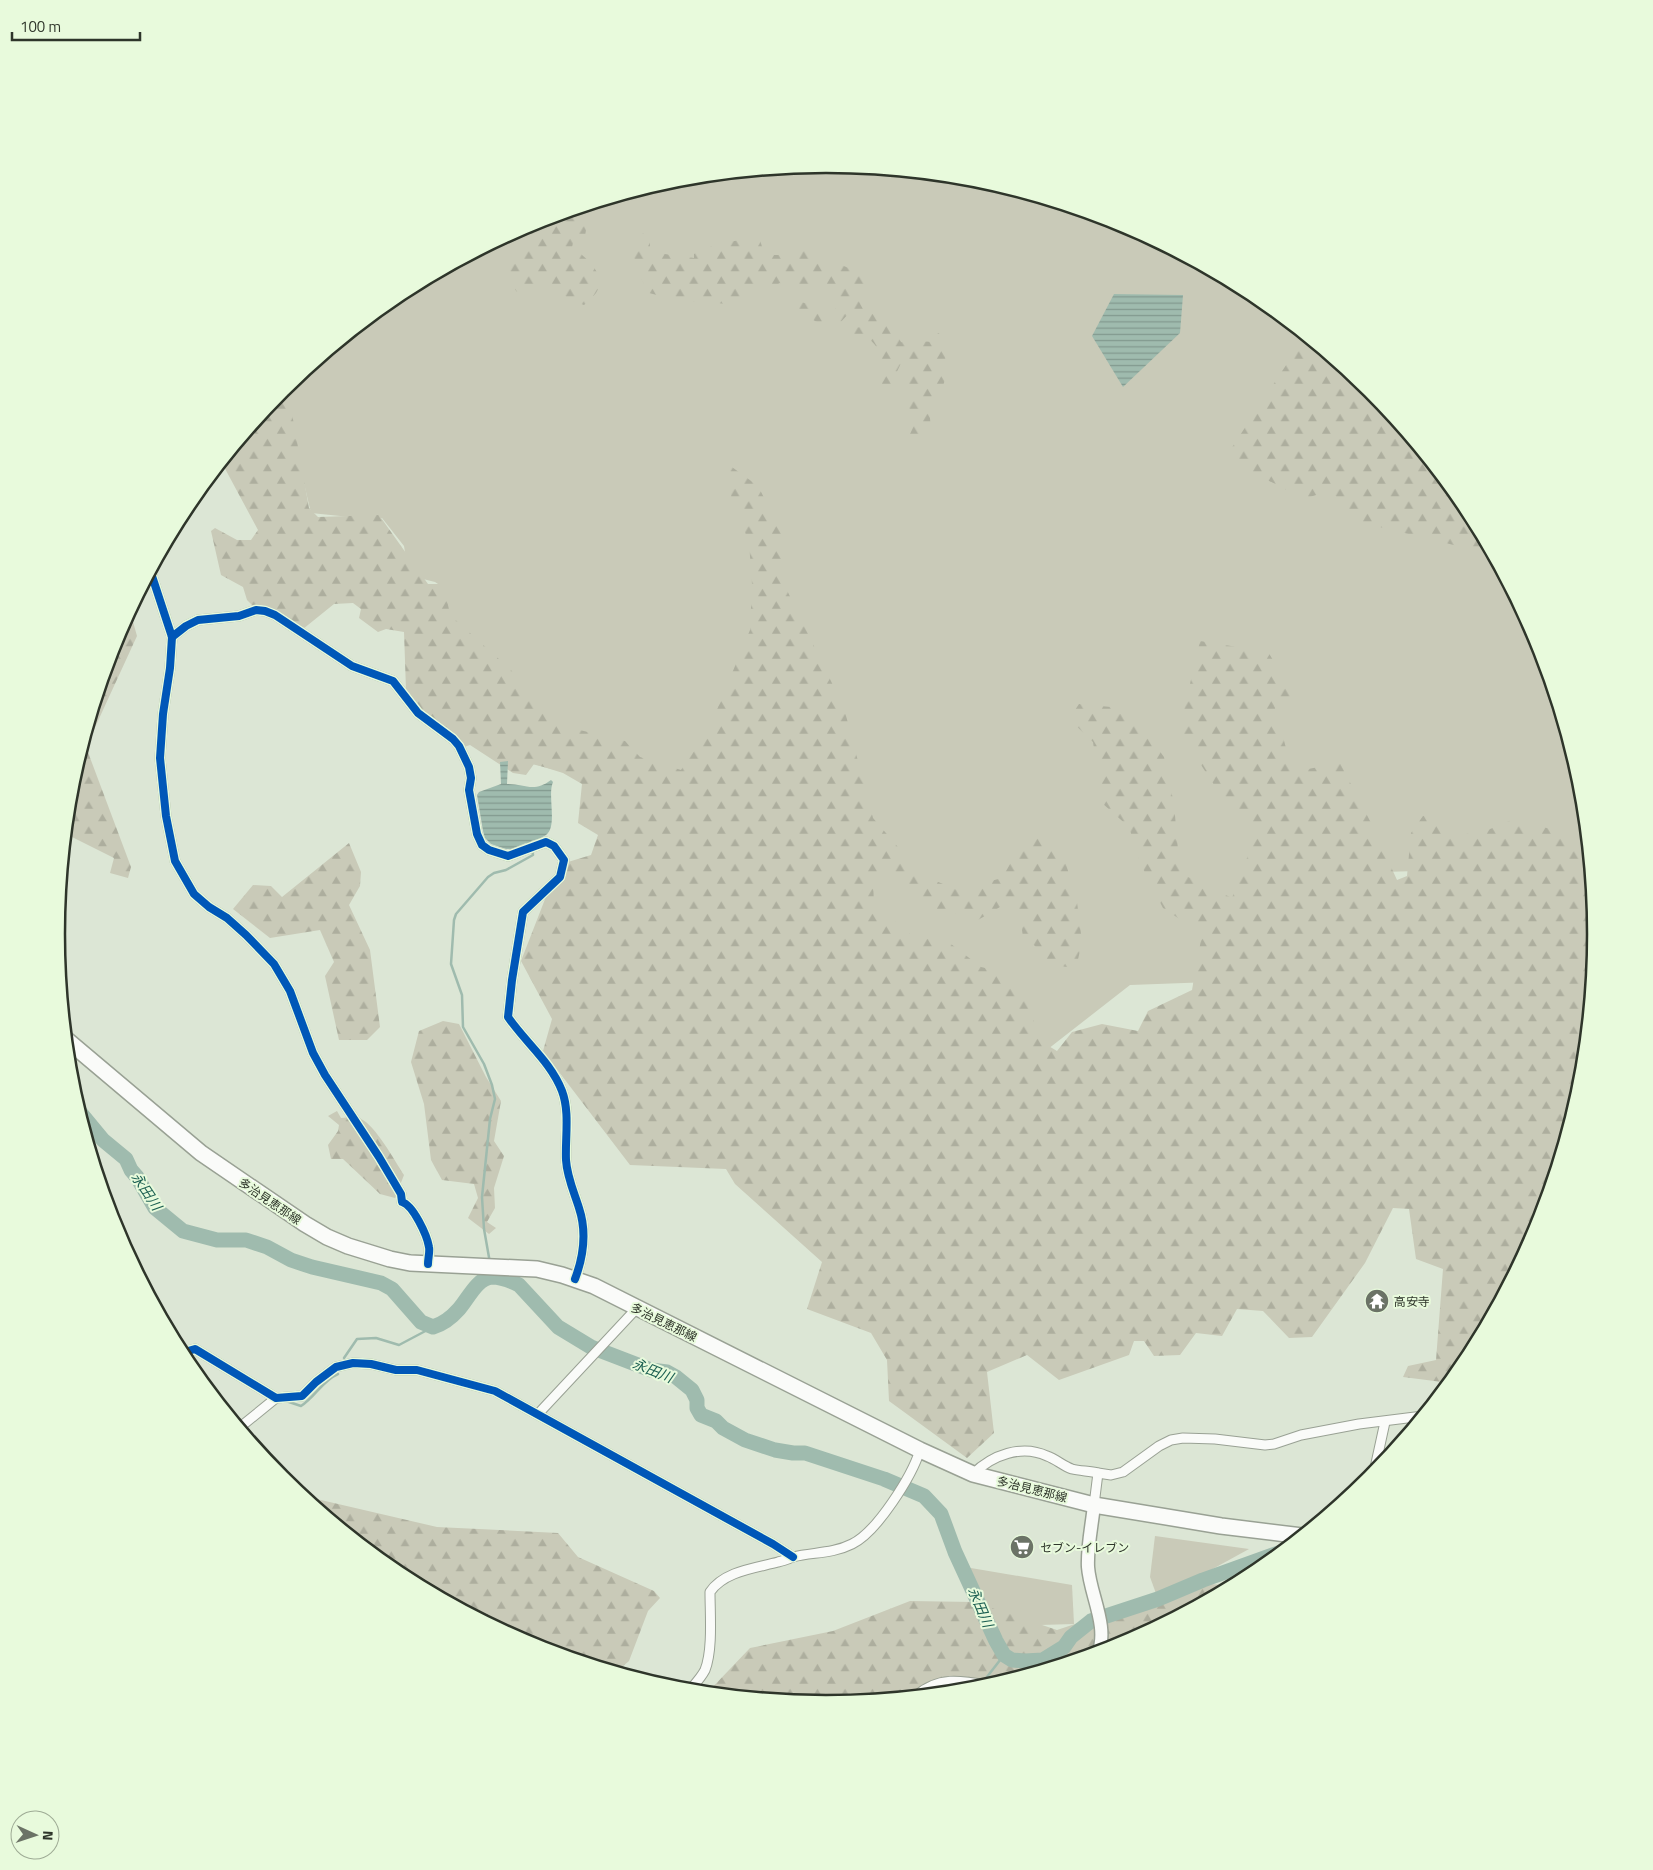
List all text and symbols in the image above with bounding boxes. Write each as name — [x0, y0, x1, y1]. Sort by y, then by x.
scale bar — [12, 10, 140, 42]
text: 100 m — [20, 15, 61, 38]
water label: 永田川 — [127, 1168, 169, 1216]
street label: 多治見恵那線 — [235, 1173, 305, 1229]
temple icon: 高安寺 — [1364, 1288, 1390, 1314]
place label: 高安寺 — [1394, 1292, 1430, 1311]
street label: 多治見恵那線 — [627, 1298, 701, 1346]
water label: 永田川 — [630, 1353, 678, 1388]
street label: 多治見恵那線 — [995, 1471, 1069, 1507]
supermarket icon: セブン-イレブン — [1009, 1534, 1035, 1560]
place label: セブン-イレブン — [1040, 1538, 1129, 1557]
water label: 永田川 — [963, 1584, 1000, 1632]
north arrow — [10, 1810, 60, 1860]
text: N — [38, 1830, 59, 1841]

